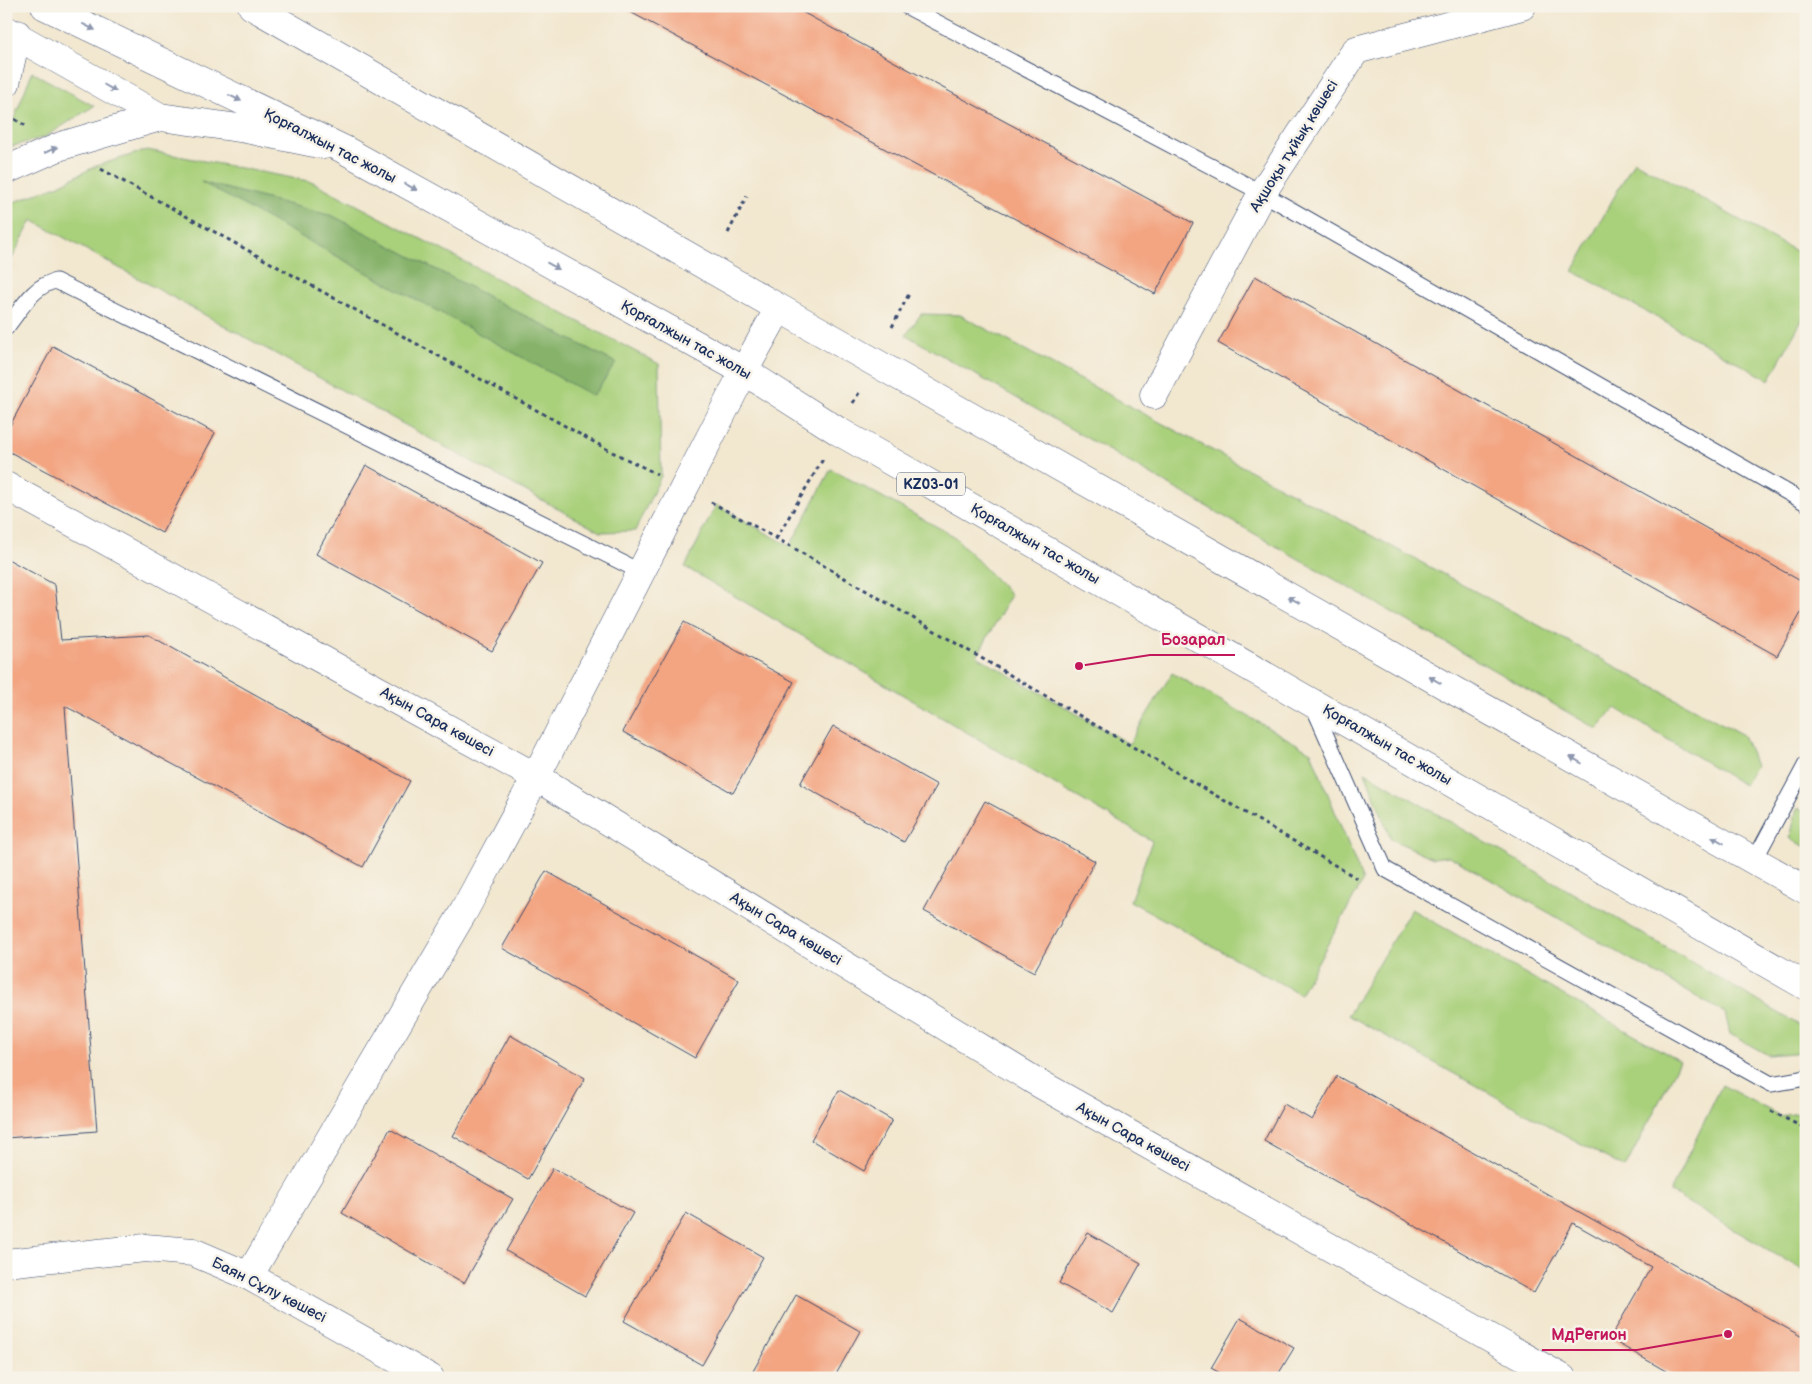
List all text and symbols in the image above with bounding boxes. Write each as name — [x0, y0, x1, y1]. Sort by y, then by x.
one-way arrow — [82, 24, 96, 32]
street label: Ақшоқы тұйық көшесі — [1245, 76, 1342, 216]
one-way arrow — [103, 84, 116, 93]
one-way arrow — [228, 94, 242, 102]
street label: Қорғалжын тас жолы — [261, 104, 399, 188]
one-way arrow — [44, 146, 58, 154]
one-way arrow — [404, 183, 418, 191]
one-way arrow — [547, 261, 560, 270]
street label: Қорғалжын тас жолы — [617, 296, 755, 384]
road number: KZ03-01 — [897, 472, 965, 496]
street label: Қорғалжын тас жолы — [967, 499, 1103, 589]
one-way arrow — [1287, 595, 1300, 604]
callout: Бозарал — [1150, 624, 1235, 655]
text: Бозарал — [1161, 631, 1225, 650]
one-way arrow — [1428, 676, 1442, 684]
street label: Ақын Сара көшесі — [376, 682, 497, 761]
street label: Қорғалжын тас жолы — [1319, 700, 1455, 790]
one-way arrow — [1569, 756, 1584, 764]
one-way arrow — [1710, 836, 1725, 844]
street label: Ақын Сара көшесі — [726, 888, 845, 970]
street label: Ақын Сара көшесі — [1072, 1097, 1193, 1176]
street label: Баян Сұлу көшесі — [209, 1253, 329, 1327]
callout: МдРегион — [1542, 1319, 1637, 1350]
text: МдРегион — [1551, 1326, 1627, 1345]

